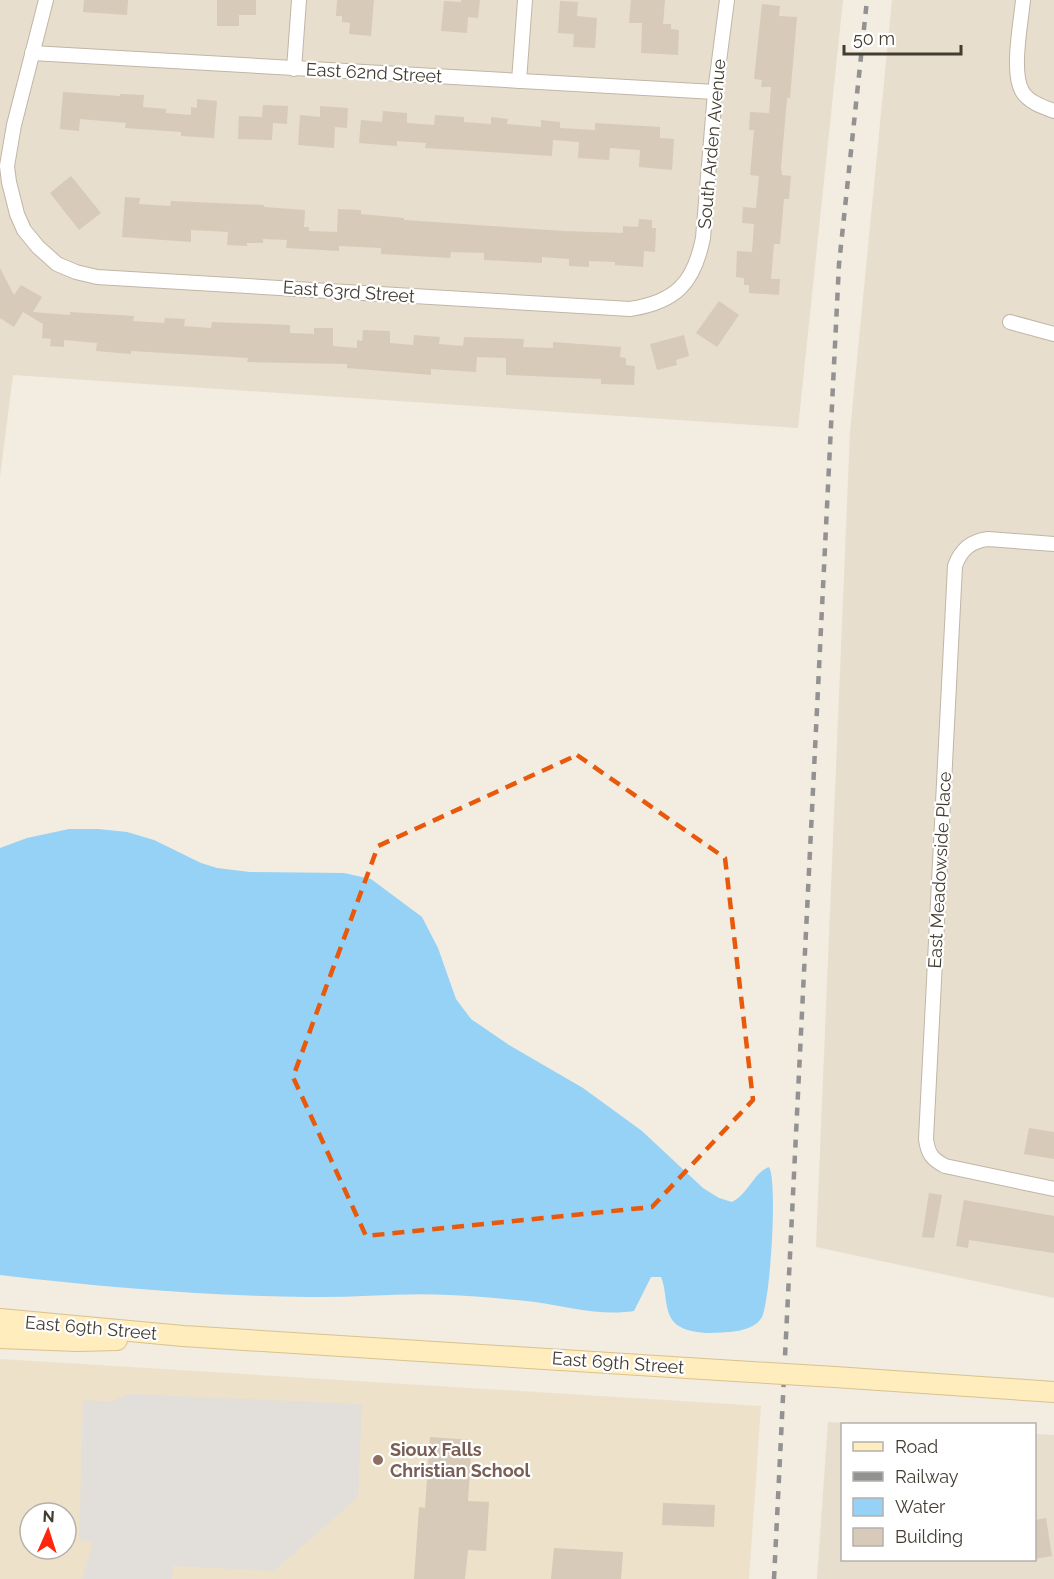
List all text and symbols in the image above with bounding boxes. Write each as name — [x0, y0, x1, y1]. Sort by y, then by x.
scale bar — [844, 18, 961, 56]
text: 50 m — [853, 28, 895, 49]
street label: East 62nd Street — [305, 58, 443, 87]
street label: South Arden Avenue — [694, 58, 729, 230]
street label: East 63rd Street — [282, 276, 416, 307]
street label: East Meadowside Place — [924, 771, 955, 969]
street label: East 69th Street — [24, 1311, 158, 1344]
street label: East 69th Street — [551, 1347, 685, 1378]
legend — [841, 1423, 1036, 1561]
text: Road — [895, 1436, 938, 1457]
place label: Sioux Falls Christian School — [390, 1439, 531, 1481]
marker: Sioux Falls Christian School — [371, 1453, 385, 1467]
text: Railway — [895, 1466, 959, 1487]
text: Water — [895, 1496, 946, 1517]
north arrow — [18, 1501, 78, 1561]
text: N — [42, 1507, 55, 1526]
text: Building — [895, 1526, 963, 1547]

